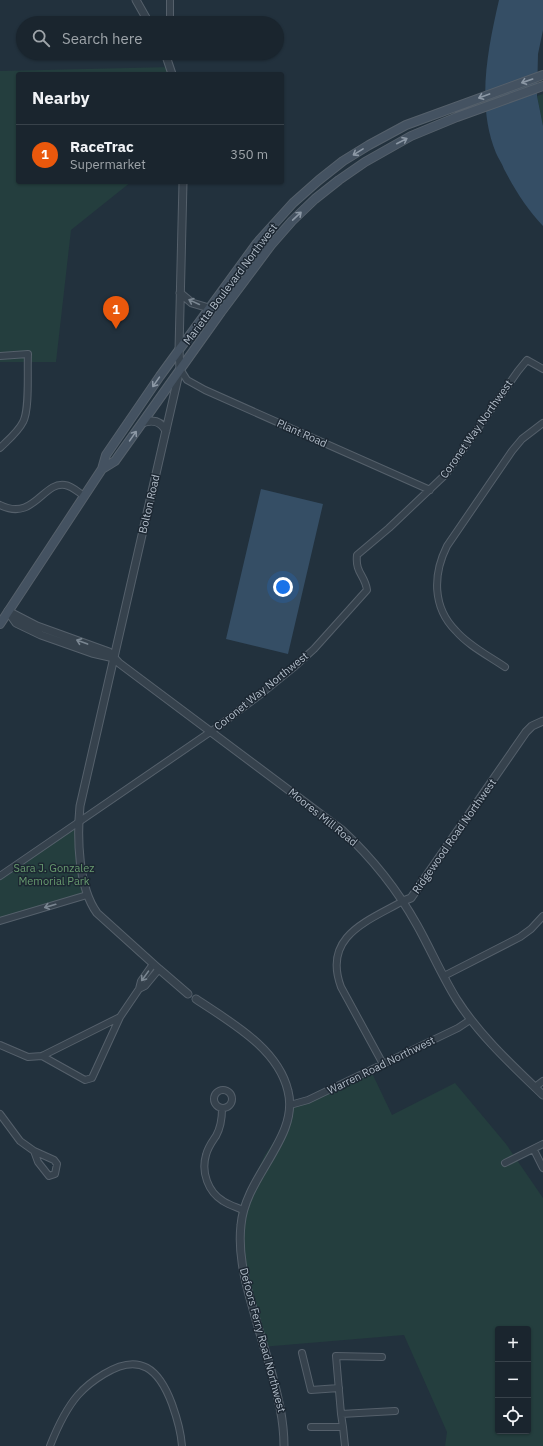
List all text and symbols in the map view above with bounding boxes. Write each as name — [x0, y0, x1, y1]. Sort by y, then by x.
search box — [16, 16, 284, 60]
icon: search — [30, 27, 52, 49]
text: Search here — [62, 29, 142, 48]
one-way arrow — [522, 77, 534, 85]
text: Nearby — [32, 87, 90, 109]
one-way arrow — [479, 93, 491, 101]
one-way arrow — [396, 136, 408, 144]
text: RaceTrac — [70, 137, 134, 156]
text: 1 — [41, 146, 49, 163]
text: 350 m — [230, 146, 268, 163]
one-way arrow — [353, 148, 364, 156]
text: Supermarket — [70, 156, 146, 173]
one-way arrow — [292, 211, 302, 221]
street label: Marietta Boulevard Northwest — [180, 221, 280, 347]
pin: 1 — [103, 296, 129, 329]
one-way arrow — [188, 298, 200, 305]
one-way arrow — [152, 376, 160, 387]
street label: Coronet Way Northwest — [437, 377, 515, 481]
street label: Plant Road — [275, 416, 329, 450]
one-way arrow — [129, 431, 137, 442]
street label: Bolton Road — [135, 473, 163, 535]
your location — [273, 577, 293, 597]
one-way arrow — [77, 638, 89, 646]
street label: Coronet Way Northwest — [211, 649, 311, 733]
street label: Ridgewood Road Northwest — [409, 776, 499, 896]
street label: Moores Mill Road — [286, 785, 360, 849]
park label: Sara J. Gonzalez Memorial Park — [14, 861, 94, 888]
one-way arrow — [44, 903, 57, 910]
one-way arrow — [140, 971, 149, 982]
street label: Warren Road Northwest — [325, 1033, 437, 1097]
street label: Defoors Ferry Road Northwest — [237, 1266, 289, 1414]
map controls — [495, 1326, 531, 1434]
button: + — [495, 1326, 531, 1362]
button: − — [495, 1362, 531, 1398]
button: locate — [495, 1398, 531, 1434]

